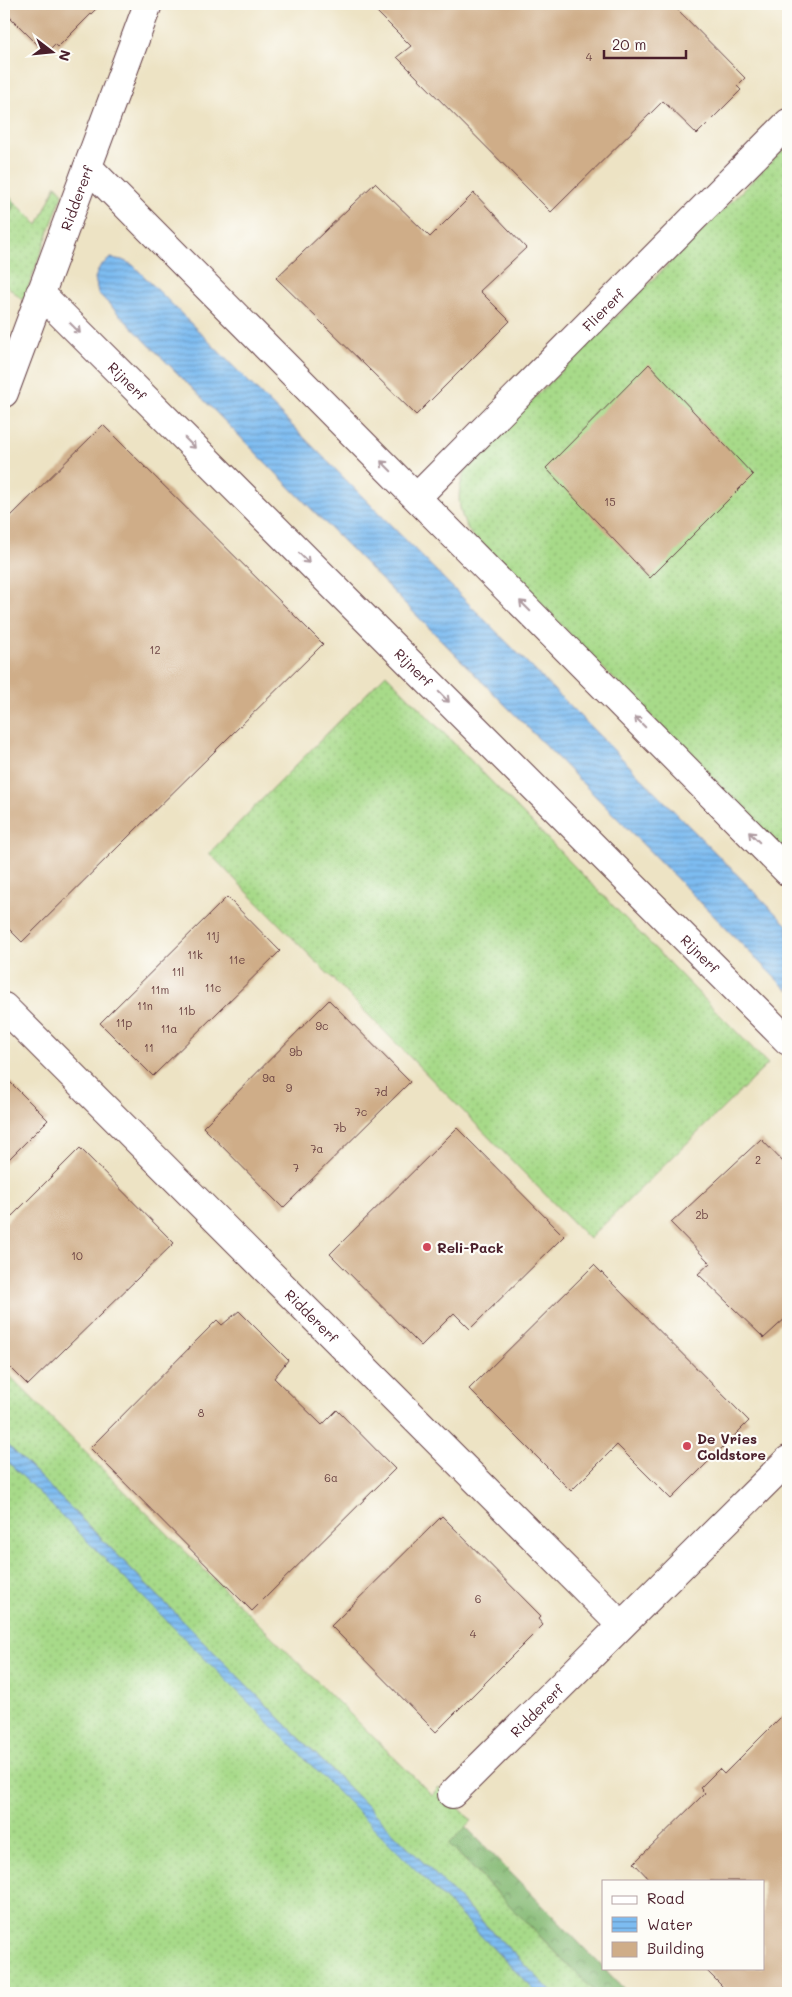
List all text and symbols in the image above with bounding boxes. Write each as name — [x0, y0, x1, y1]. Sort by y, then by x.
north arrow — [28, 28, 78, 78]
scale bar — [604, 28, 687, 60]
text: 20 m — [612, 34, 646, 54]
text: N — [54, 48, 76, 63]
house number: 4 — [586, 49, 593, 64]
street label: Riddererf — [56, 162, 97, 233]
street label: Fliererf — [578, 284, 629, 335]
one-way arrow — [68, 322, 81, 334]
street label: Rijnerf — [104, 357, 151, 404]
one-way arrow — [183, 436, 195, 448]
one-way arrow — [380, 460, 392, 472]
house number: 15 — [604, 494, 616, 509]
one-way arrow — [298, 551, 310, 563]
one-way arrow — [519, 600, 531, 613]
house number: 12 — [149, 642, 161, 657]
street label: Rijnerf — [391, 644, 438, 691]
one-way arrow — [438, 691, 450, 703]
one-way arrow — [633, 716, 646, 728]
one-way arrow — [748, 831, 760, 844]
house number: 11j — [206, 928, 220, 943]
street label: Rijnerf — [677, 930, 724, 977]
house number: 11k — [187, 947, 203, 962]
house number: 11e — [229, 952, 246, 967]
house number: 11l — [172, 964, 184, 979]
house number: 11c — [205, 980, 221, 995]
house number: 11m — [151, 982, 169, 997]
house number: 11n — [137, 998, 153, 1013]
house number: 11b — [179, 1003, 195, 1018]
house number: 11p — [116, 1015, 133, 1030]
house number: 9c — [316, 1018, 328, 1033]
house number: 11a — [161, 1021, 177, 1036]
house number: 11 — [144, 1040, 154, 1055]
house number: 9b — [289, 1044, 303, 1059]
house number: 9a — [262, 1070, 276, 1085]
house number: 9 — [286, 1080, 293, 1095]
house number: 7d — [374, 1084, 388, 1099]
house number: 7c — [355, 1104, 367, 1119]
house number: 7b — [333, 1120, 347, 1135]
house number: 7a — [311, 1141, 324, 1156]
house number: 2 — [755, 1152, 761, 1167]
house number: 7 — [293, 1160, 299, 1175]
house number: 2b — [695, 1207, 709, 1222]
place label: Reli-Pack — [437, 1238, 504, 1257]
marker: Reli-Pack — [421, 1241, 433, 1253]
house number: 10 — [71, 1248, 83, 1263]
street label: Riddererf — [281, 1285, 343, 1347]
house number: 8 — [198, 1405, 205, 1420]
place label: De Vries Coldstore — [697, 1429, 766, 1464]
marker: De Vries Coldstore — [681, 1440, 693, 1452]
house number: 6a — [324, 1470, 338, 1485]
house number: 6 — [475, 1591, 481, 1606]
house number: 4 — [470, 1626, 477, 1641]
street label: Riddererf — [506, 1679, 568, 1741]
legend — [602, 1880, 764, 1970]
text: Road — [647, 1888, 684, 1908]
text: Water — [647, 1914, 693, 1934]
text: Building — [647, 1938, 704, 1958]

